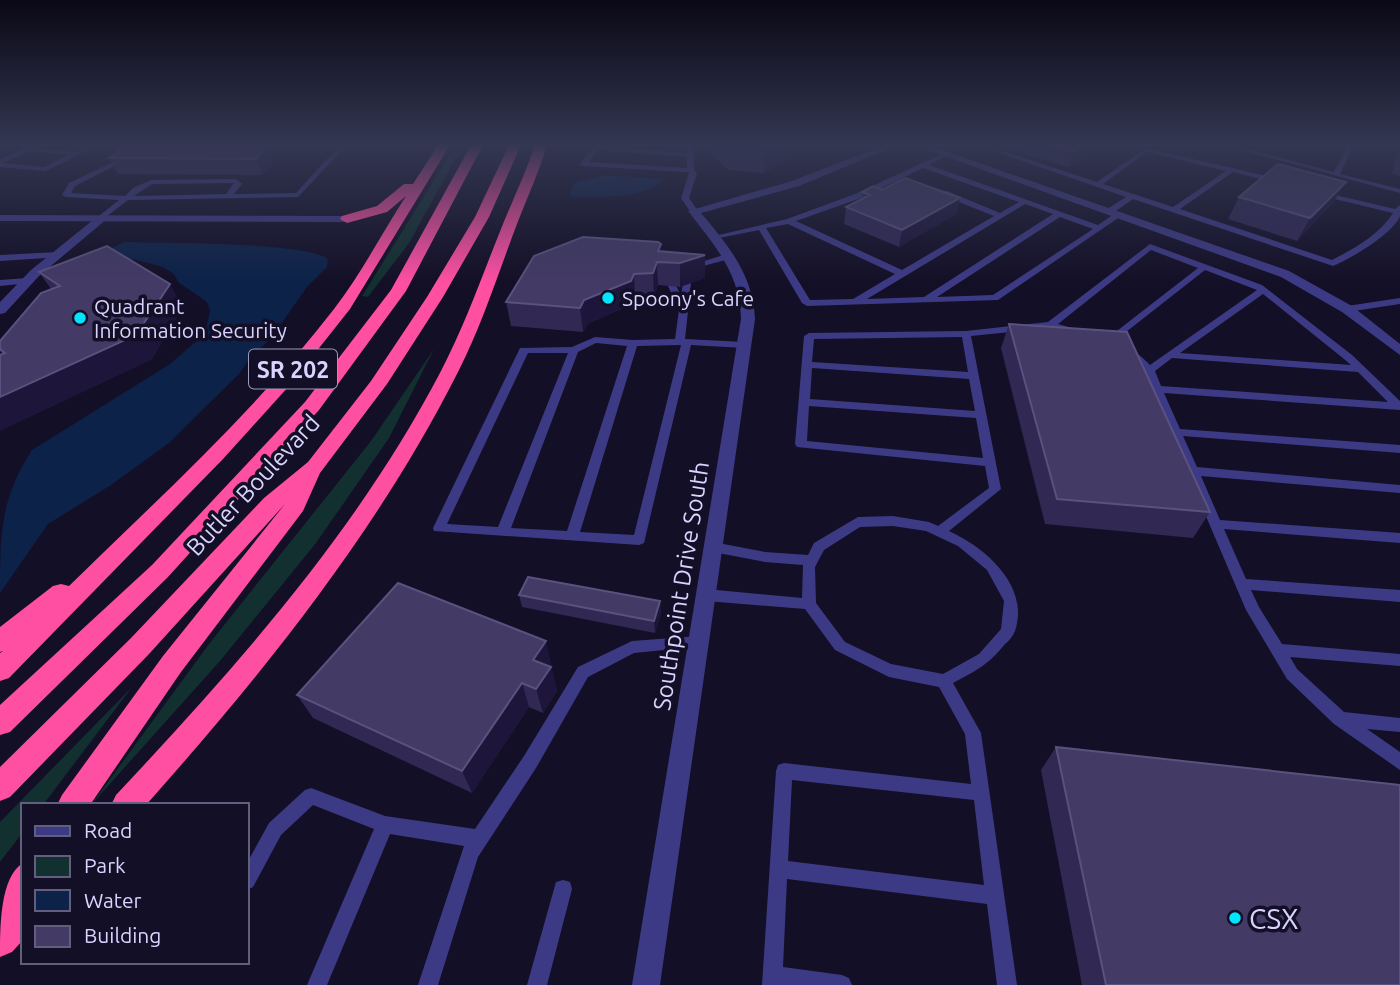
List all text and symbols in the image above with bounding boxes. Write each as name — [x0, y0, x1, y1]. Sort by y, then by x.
place label: Spoony's Cafe — [622, 286, 754, 310]
marker: Spoony's Cafe — [600, 290, 616, 306]
place label: Quadrant Information Security — [94, 294, 287, 342]
marker: Quadrant Information Security — [72, 310, 88, 326]
road number: SR 202 — [249, 350, 337, 388]
street label: Butler Boulevard — [181, 409, 325, 561]
street label: Southpoint Drive South — [648, 460, 714, 712]
legend — [21, 803, 248, 964]
text: Road — [84, 818, 132, 842]
text: Park — [84, 853, 126, 877]
text: Water — [84, 888, 142, 912]
place label: CSX — [1249, 903, 1298, 934]
marker: CSX — [1227, 910, 1243, 926]
text: Building — [84, 923, 161, 947]

